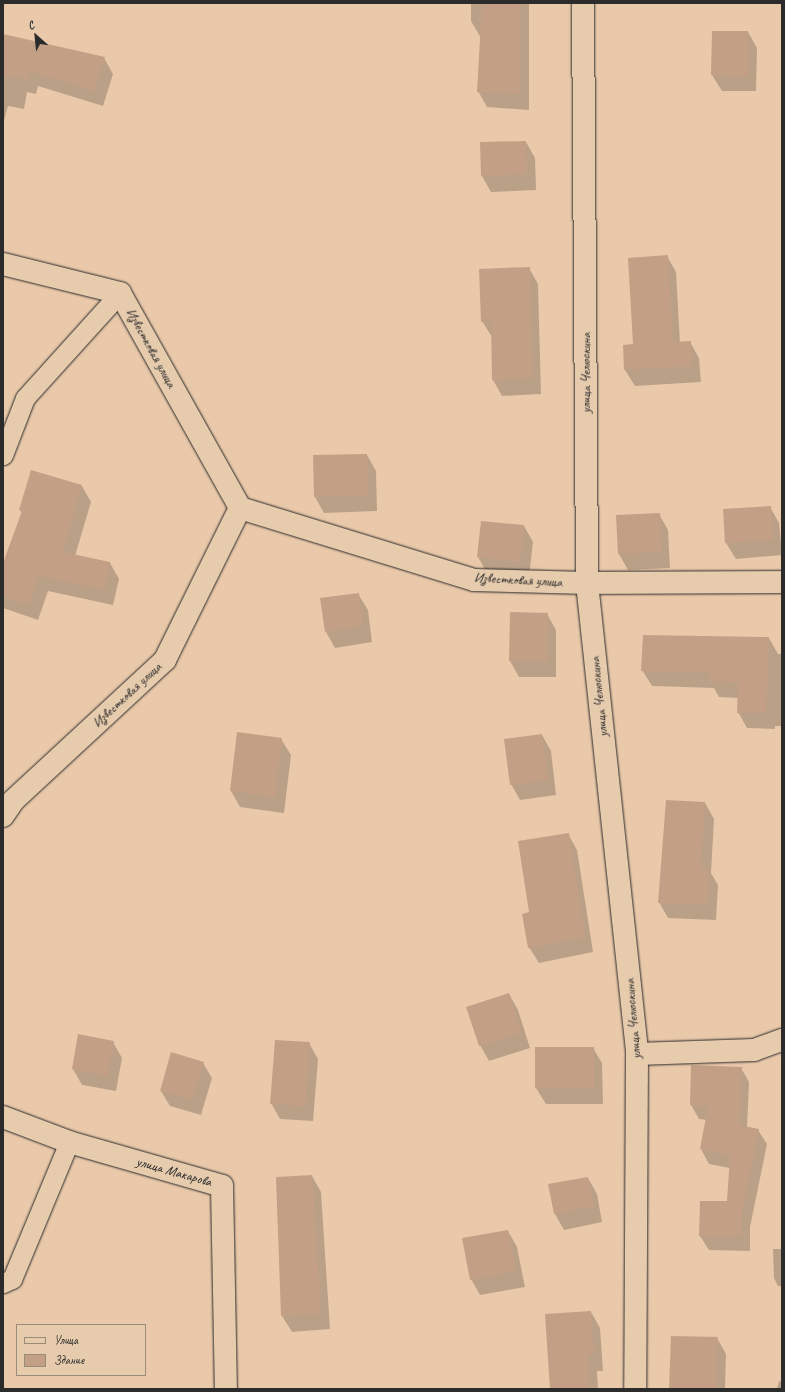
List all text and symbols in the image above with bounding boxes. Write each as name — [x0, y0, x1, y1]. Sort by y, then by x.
north arrow — [16, 16, 56, 56]
text: С — [25, 18, 36, 33]
street label: Известковая улица — [122, 305, 180, 391]
street label: улица Челюскина — [578, 333, 594, 413]
street label: Известковая улица — [473, 569, 563, 591]
street label: улица Челюскина — [586, 656, 612, 738]
street label: Известковая улица — [89, 659, 165, 731]
street label: улица Челюскина — [621, 978, 645, 1060]
street label: улица Макарова — [134, 1153, 214, 1191]
legend — [16, 1324, 146, 1376]
text: Улица — [54, 1332, 78, 1348]
text: Здание — [54, 1352, 84, 1368]

